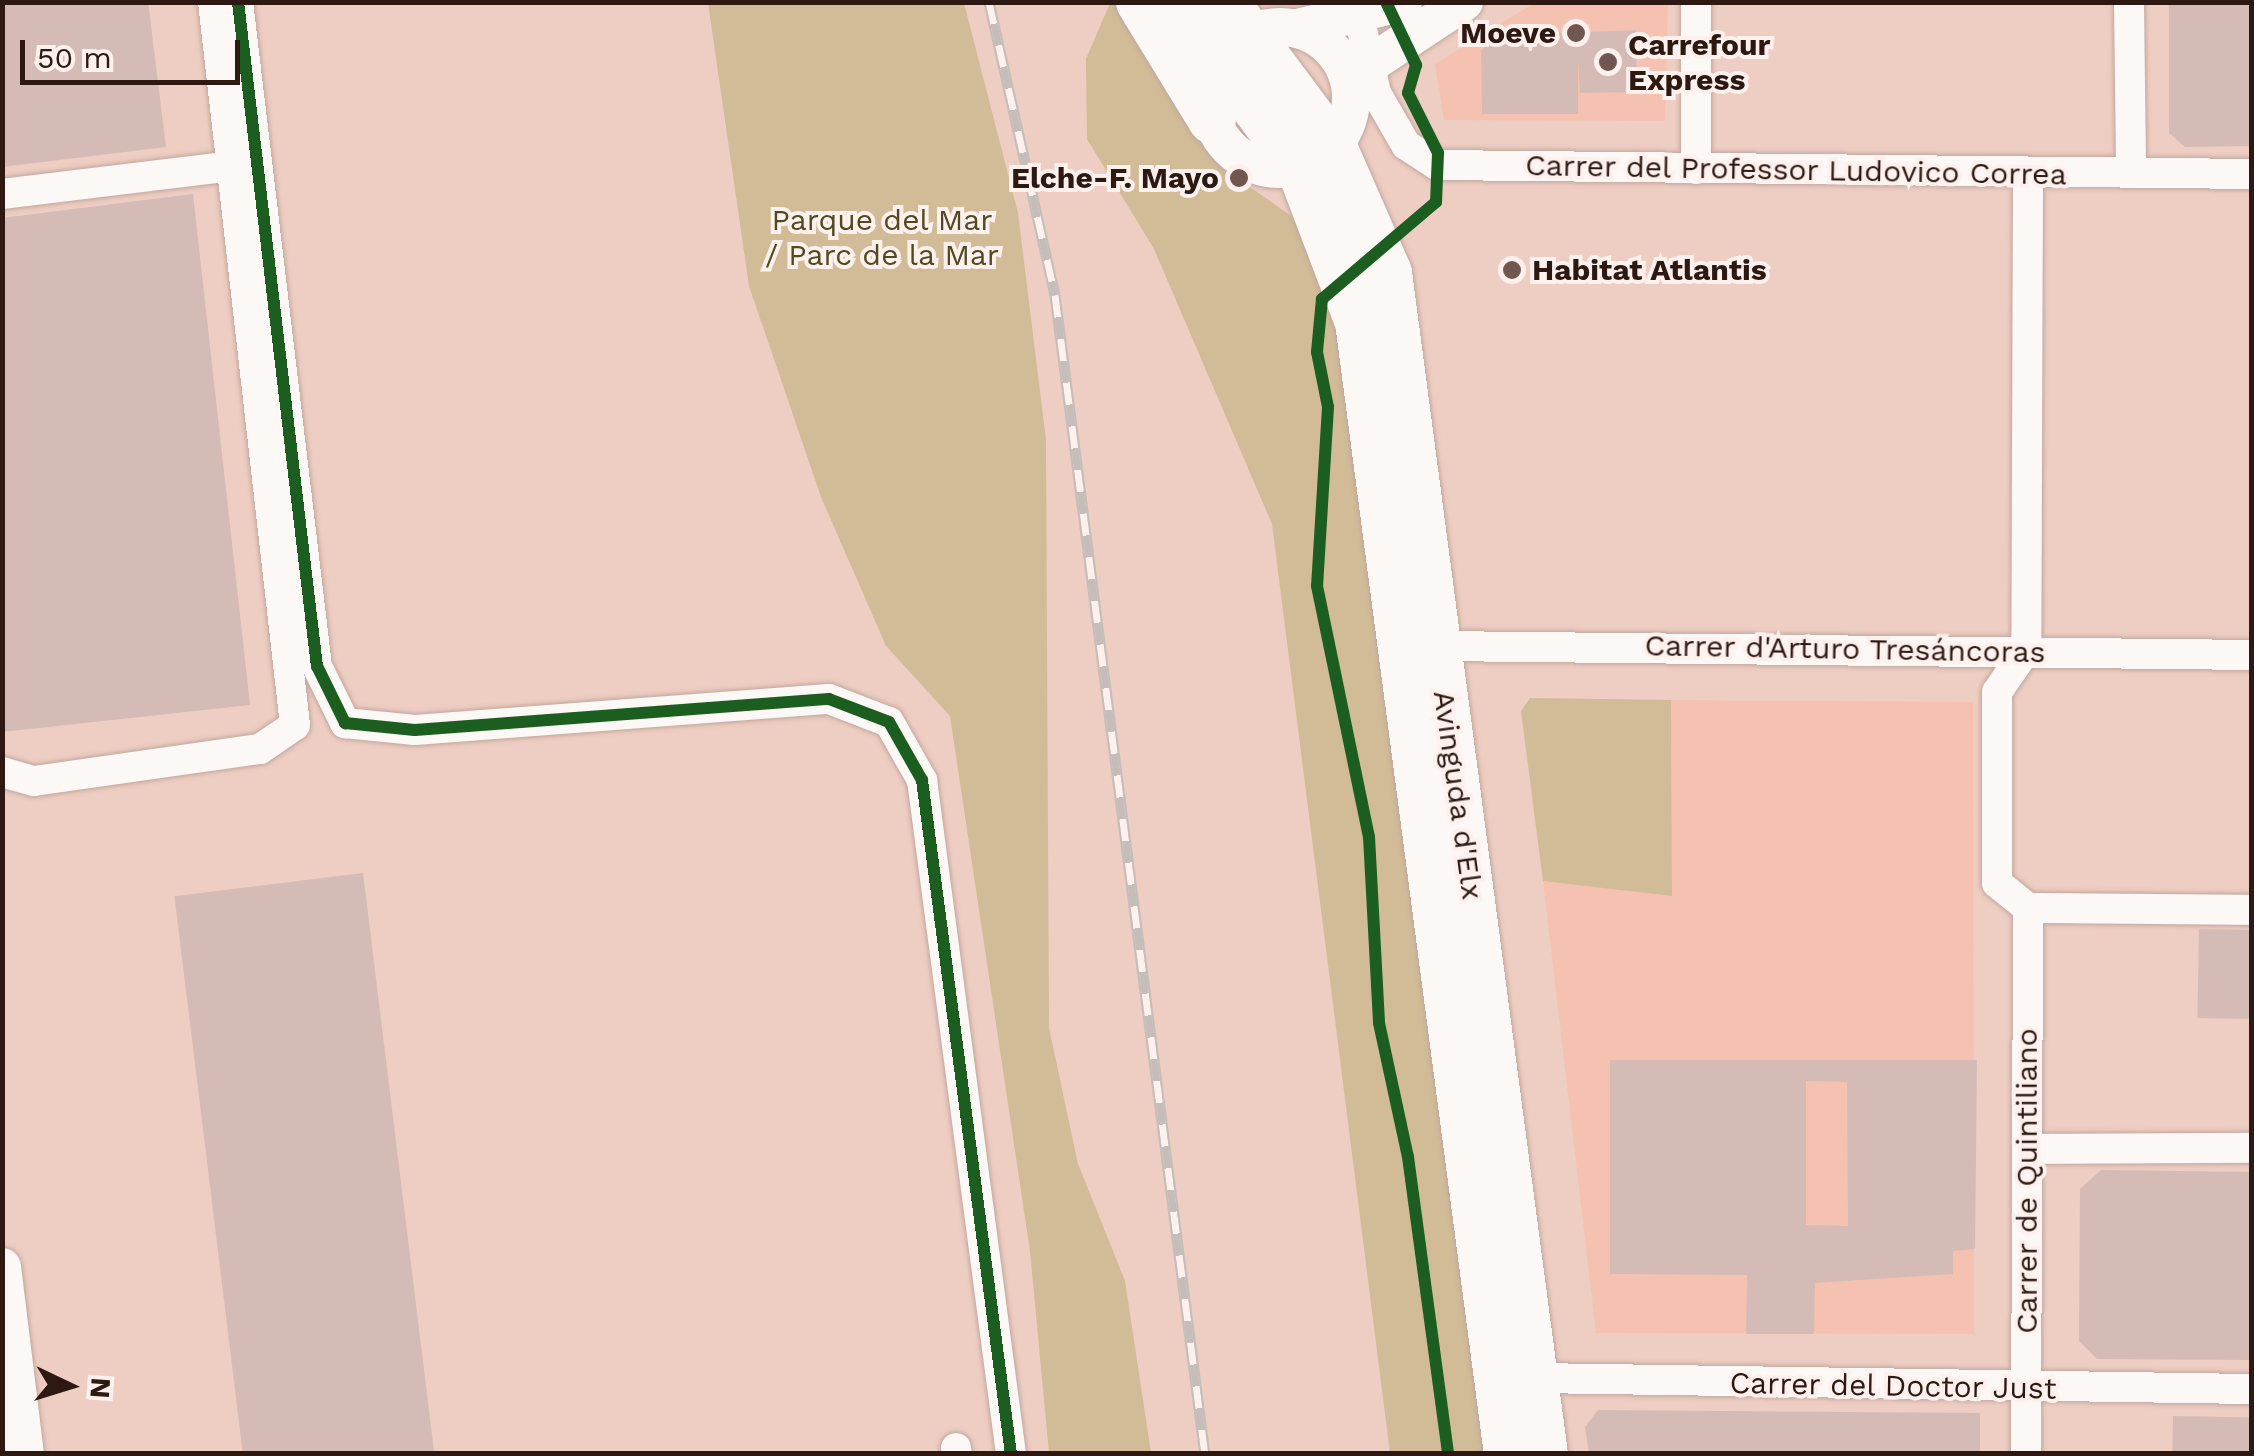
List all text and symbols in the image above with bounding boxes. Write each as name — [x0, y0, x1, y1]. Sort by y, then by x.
place label: Moeve — [1460, 15, 1556, 51]
scale bar — [25, 20, 245, 82]
marker: Moeve — [1565, 22, 1587, 44]
place label: Carrefour Express — [1628, 27, 1770, 98]
text: 50 m — [37, 40, 112, 75]
marker: Carrefour Express — [1597, 51, 1619, 73]
street label: Carrer del Professor Ludovico Correa — [1524, 147, 2068, 193]
place label: Elche-F. Mayo — [1011, 160, 1219, 196]
marker: Elche-F. Mayo — [1228, 167, 1250, 189]
park label: Parque del Mar / Parc de la Mar — [765, 202, 999, 272]
place label: Habitat Atlantis — [1532, 252, 1767, 288]
marker: Habitat Atlantis — [1501, 259, 1523, 281]
street label: Carrer d'Arturo Tresáncoras — [1644, 627, 2046, 671]
street label: Avinguda d'Elx — [1425, 688, 1491, 902]
street label: Carrer de Quintiliano — [2009, 1028, 2045, 1334]
north arrow — [20, 1336, 120, 1436]
street label: Carrer del Doctor Just — [1728, 1365, 2058, 1407]
text: N — [83, 1377, 118, 1400]

